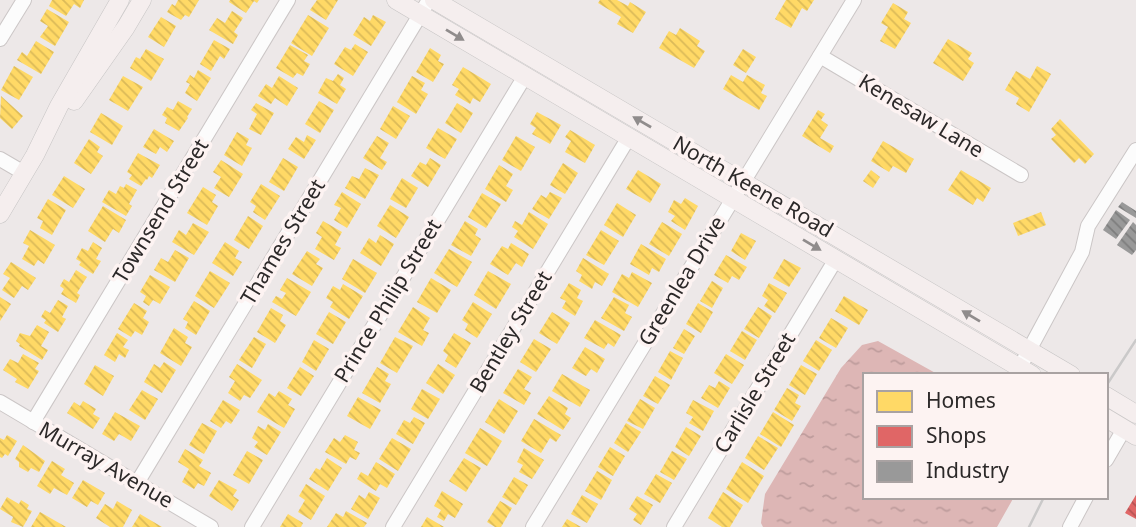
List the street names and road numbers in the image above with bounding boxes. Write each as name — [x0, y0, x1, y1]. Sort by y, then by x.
street label: Kenesaw Lane — [854, 67, 989, 163]
street label: North Keene Road — [668, 129, 839, 243]
street label: Townsend Street — [106, 133, 215, 288]
street label: Thames Street — [234, 173, 331, 310]
street label: Greenlea Drive — [631, 210, 731, 351]
street label: Prince Philip Street — [327, 213, 447, 387]
street label: Bentley Street — [463, 265, 558, 398]
street label: Carlisle Street — [707, 327, 801, 458]
street label: Murray Avenue — [34, 414, 179, 514]

